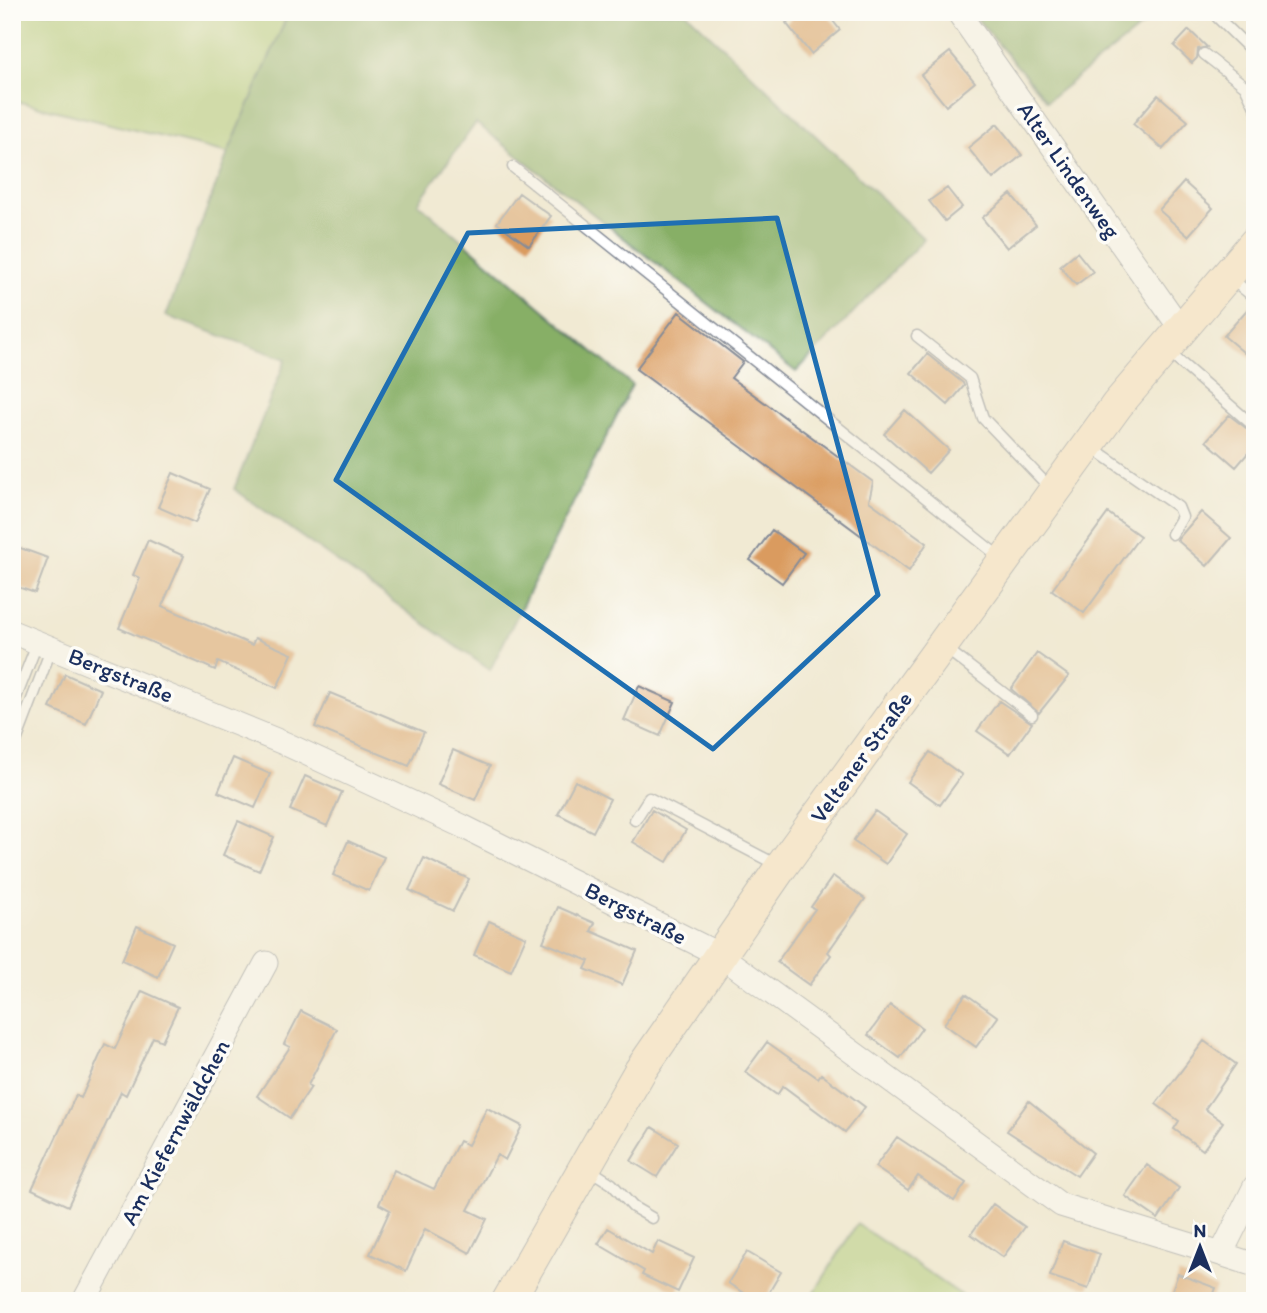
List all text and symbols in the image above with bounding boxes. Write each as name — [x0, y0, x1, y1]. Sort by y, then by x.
street label: Alter Lindenweg — [1012, 96, 1127, 244]
street label: Bergstraße — [64, 641, 178, 709]
street label: Veltener Straße — [804, 686, 918, 828]
street label: Bergstraße — [580, 875, 692, 951]
street label: Am Kiefernwäldchen — [114, 1034, 236, 1230]
north arrow — [1166, 1212, 1236, 1282]
text: N — [1194, 1219, 1206, 1242]

